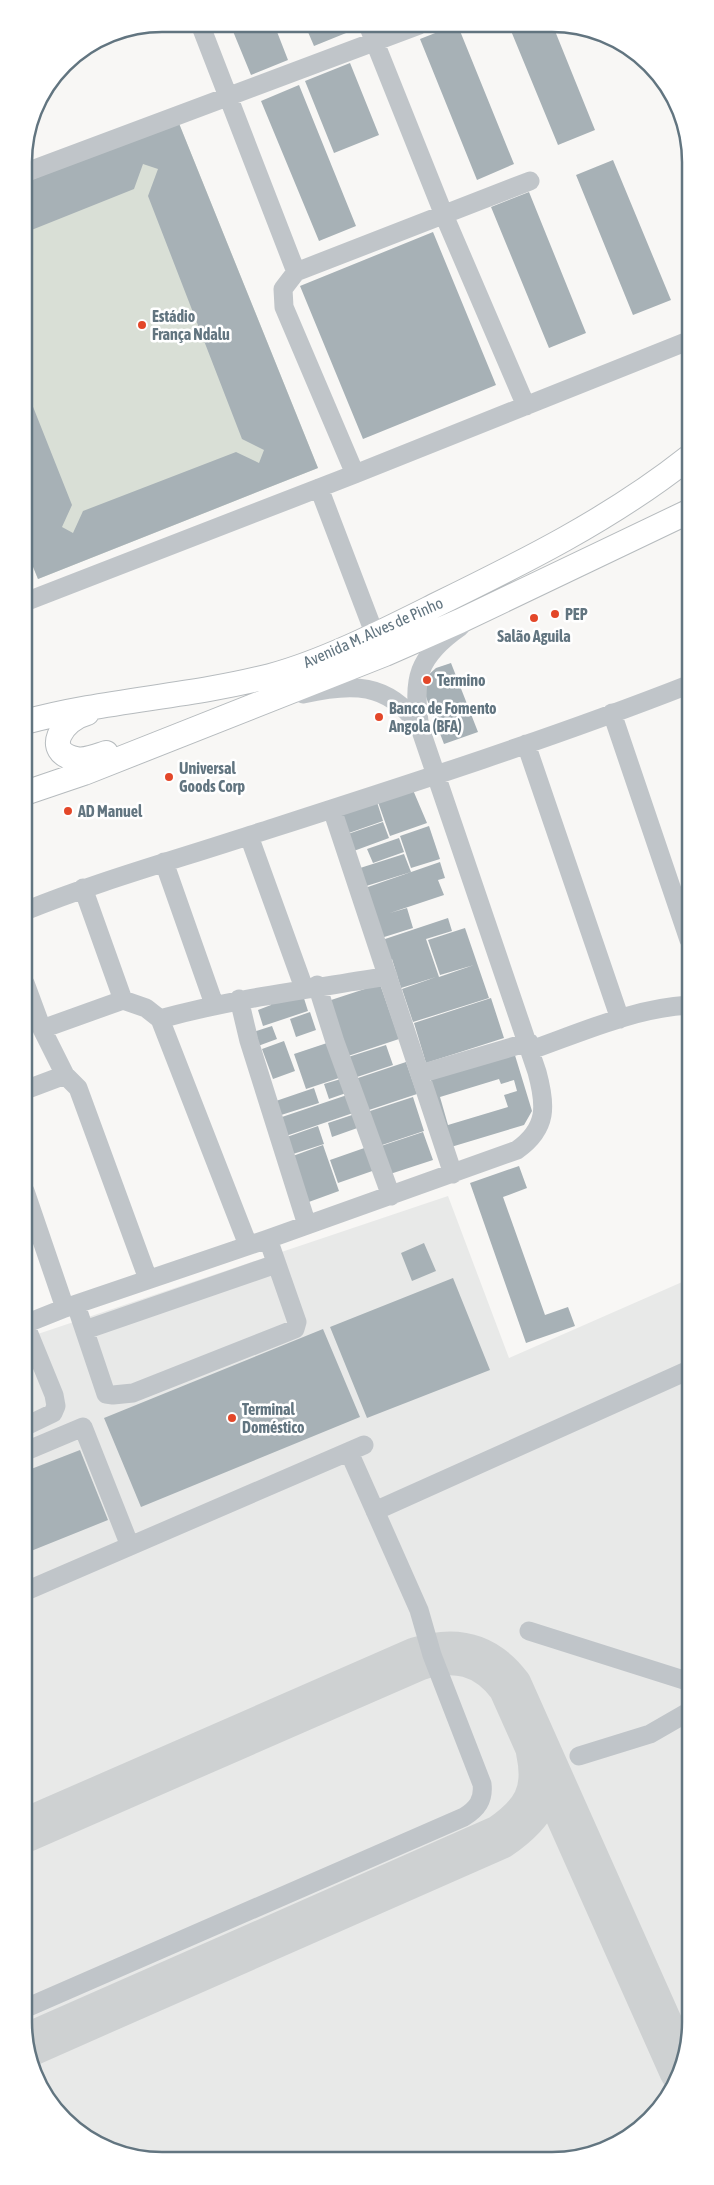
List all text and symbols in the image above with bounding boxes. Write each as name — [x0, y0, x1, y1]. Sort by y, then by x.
place label: Estádio França Ndalu — [152, 307, 230, 343]
marker: Estádio França Ndalu — [136, 319, 148, 331]
street label: Avenida M. Alves de Pinho — [301, 593, 445, 671]
place label: PEP — [565, 605, 588, 623]
marker: PEP — [549, 608, 561, 620]
marker: Salão Aguila — [528, 612, 540, 624]
place label: Salão Aguila — [497, 627, 571, 645]
place label: Termino — [437, 671, 486, 689]
marker: Termino — [421, 674, 433, 686]
place label: Banco de Fomento Angola (BFA) — [388, 699, 497, 735]
marker: Banco de Fomento Angola (BFA) — [373, 711, 385, 723]
place label: Universal Goods Corp — [179, 759, 245, 795]
marker: Universal Goods Corp — [163, 771, 175, 783]
place label: AD Manuel — [77, 802, 143, 820]
marker: AD Manuel — [62, 805, 74, 817]
place label: Terminal Doméstico — [242, 1400, 305, 1436]
marker: Terminal Doméstico — [226, 1412, 238, 1424]

